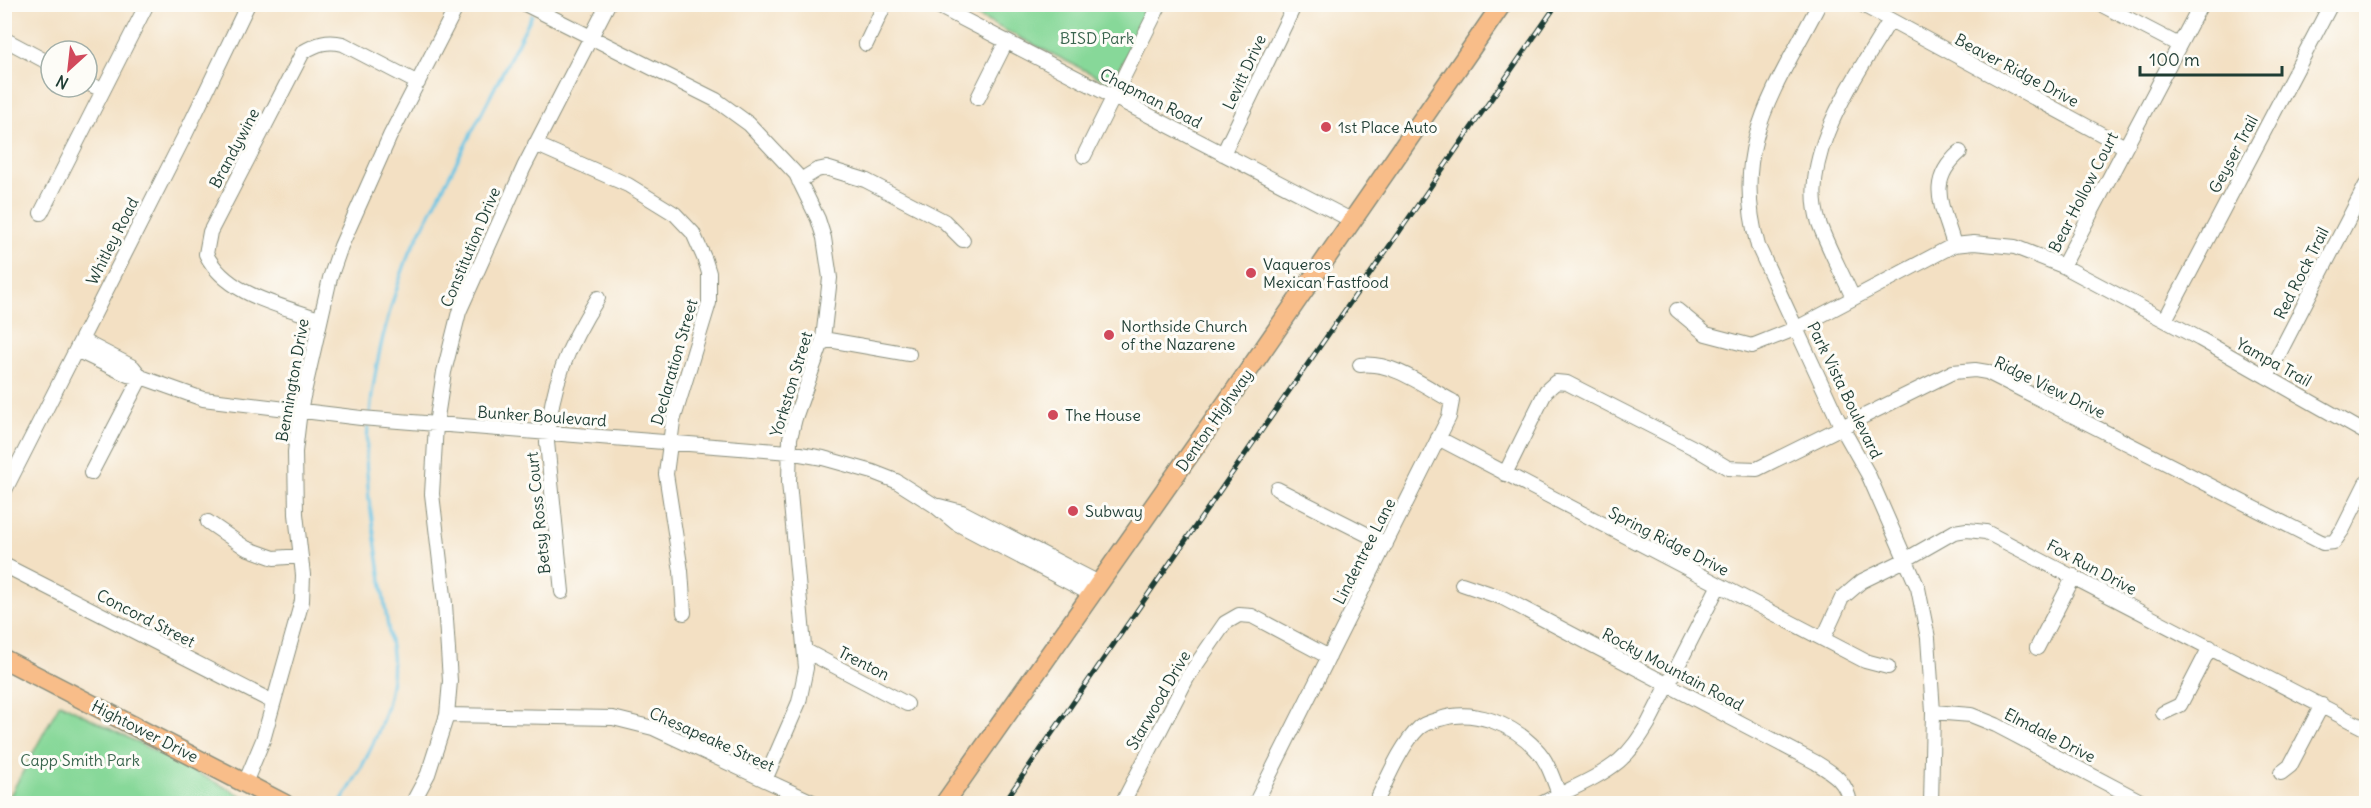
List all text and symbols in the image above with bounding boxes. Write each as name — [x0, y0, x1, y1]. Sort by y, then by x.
park label: BISD Park — [1060, 28, 1134, 48]
street label: Beaver Ridge Drive — [1952, 29, 2082, 111]
street label: Levitt Drive — [1218, 31, 1270, 113]
north arrow — [39, 39, 99, 99]
scale bar — [2140, 39, 2282, 77]
text: 100 m — [2149, 48, 2200, 71]
street label: Chapman Road — [1097, 64, 1205, 132]
text: N — [53, 71, 72, 94]
street label: Brandywine — [205, 105, 263, 191]
street label: Geyser Trail — [2204, 112, 2262, 196]
place label: 1st Place Auto — [1338, 117, 1437, 137]
marker: 1st Place Auto — [1319, 120, 1333, 134]
street label: Bear Hollow Court — [2044, 128, 2122, 255]
street label: Constitution Drive — [436, 184, 504, 310]
street label: Whitley Road — [81, 194, 143, 288]
street label: Red Rock Trail — [2269, 224, 2333, 322]
place label: Vaqueros Mexican Fastfood — [1263, 254, 1389, 292]
marker: Vaqueros Mexican Fastfood — [1244, 266, 1258, 280]
street label: Declaration Street — [646, 296, 702, 427]
place label: Northside Church of the Nazarene — [1121, 316, 1247, 354]
street label: Bennington Drive — [271, 317, 313, 443]
street label: Park Vista Boulevard — [1803, 318, 1887, 462]
street label: Yorkston Street — [766, 328, 817, 439]
marker: Northside Church of the Nazarene — [1102, 328, 1116, 342]
street label: Yampa Trail — [2233, 333, 2315, 391]
street label: Ridge View Drive — [1991, 351, 2109, 423]
street label: Denton Highway — [1171, 365, 1257, 475]
street label: Bunker Boulevard — [477, 402, 607, 430]
place label: The House — [1065, 405, 1141, 425]
marker: The House — [1046, 408, 1060, 422]
street label: Betsy Ross Court — [522, 450, 554, 575]
street label: Lindentree Lane — [1329, 494, 1399, 608]
place label: Subway — [1085, 501, 1143, 521]
street label: Spring Ridge Drive — [1605, 502, 1733, 580]
marker: Subway — [1066, 504, 1080, 518]
street label: Fox Run Drive — [2044, 535, 2140, 599]
street label: Concord Street — [93, 585, 199, 652]
street label: Rocky Mountain Road — [1599, 623, 1747, 715]
street label: Trenton — [835, 642, 893, 684]
street label: Starwood Drive — [1122, 647, 1194, 753]
street label: Hightower Drive — [88, 696, 202, 766]
street label: Chesapeake Street — [646, 702, 778, 776]
street label: Elmdale Drive — [2001, 704, 2099, 766]
park label: Capp Smith Park — [20, 750, 140, 770]

